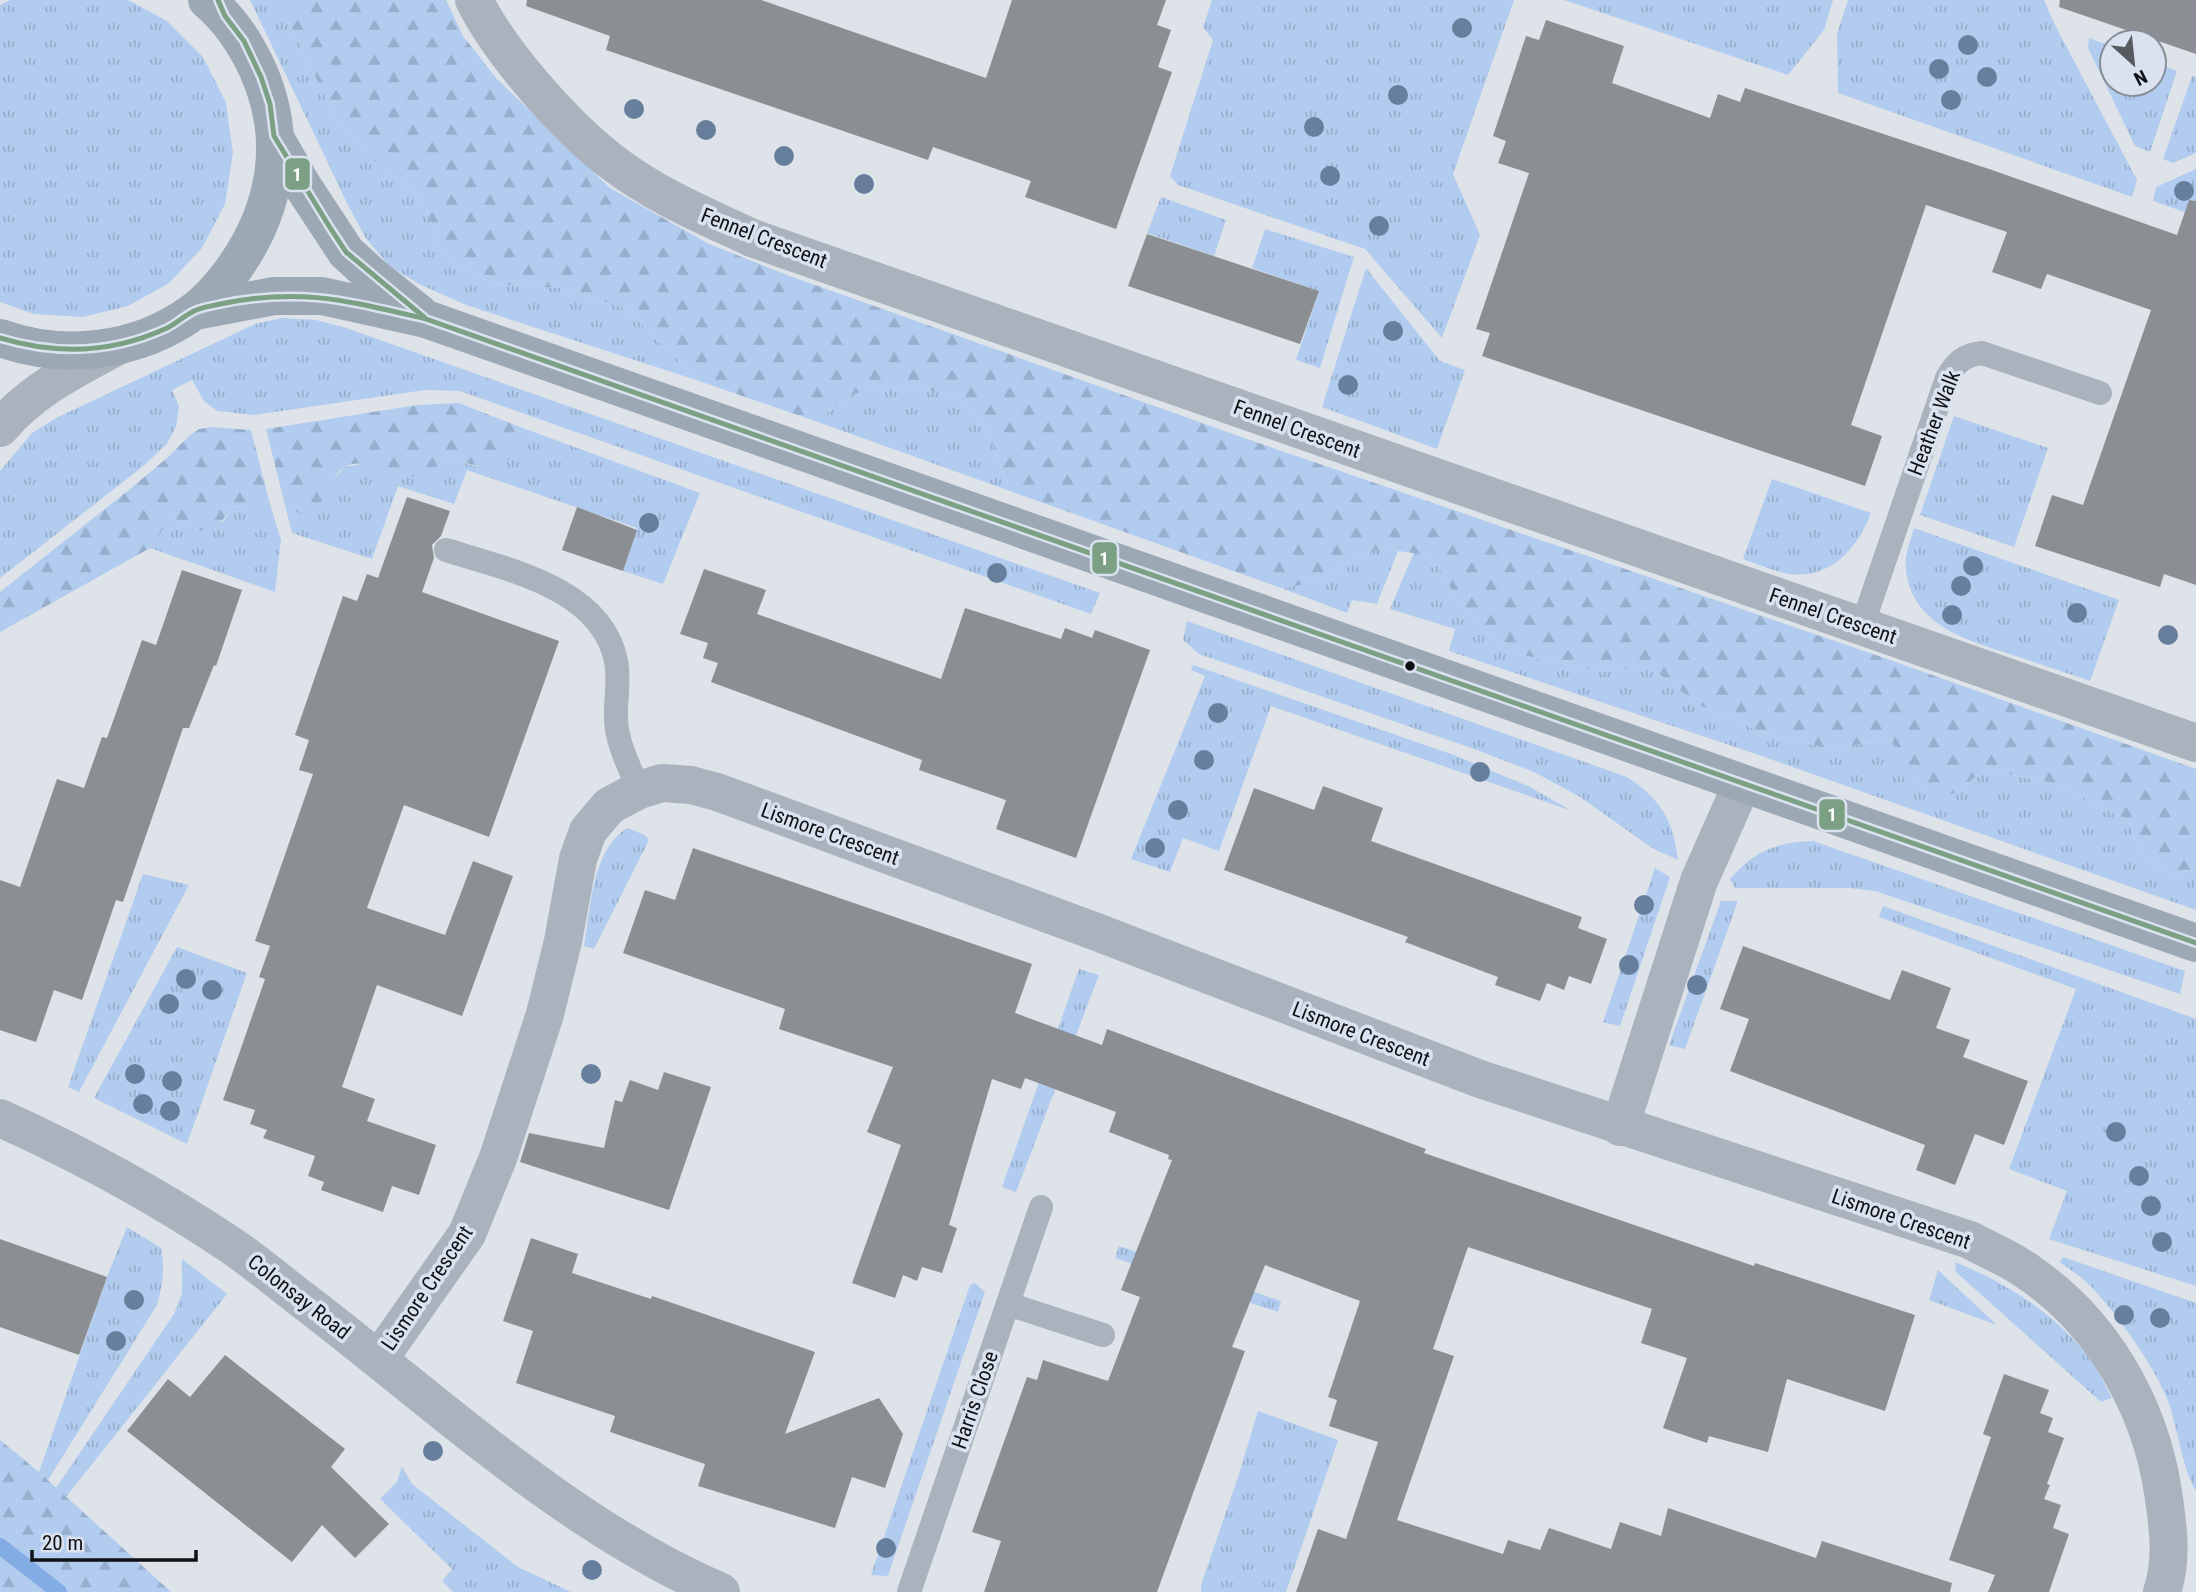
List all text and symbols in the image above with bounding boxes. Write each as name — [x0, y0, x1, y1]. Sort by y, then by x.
north arrow — [2098, 28, 2168, 98]
text: N — [2130, 65, 2151, 91]
line badge: 1 — [284, 157, 311, 191]
text: 1 — [292, 163, 302, 186]
street label: Fennel Crescent — [698, 203, 830, 273]
street label: Heather Walk — [1903, 367, 1965, 479]
street label: Fennel Crescent — [1230, 395, 1364, 463]
line badge: 1 — [1091, 541, 1118, 575]
text: 1 — [1099, 547, 1109, 570]
street label: Fennel Crescent — [1766, 583, 1900, 649]
unlabelled marker — [1403, 659, 1417, 673]
street label: Lismore Crescent — [758, 798, 902, 870]
line badge: 1 — [1818, 798, 1846, 831]
text: 1 — [1827, 803, 1837, 826]
street label: Lismore Crescent — [1289, 997, 1433, 1071]
street label: Lismore Crescent — [1829, 1184, 1973, 1254]
street label: Lismore Crescent — [376, 1221, 478, 1355]
street label: Colonsay Road — [243, 1250, 355, 1344]
street label: Harris Close — [947, 1348, 1003, 1452]
scale bar — [32, 1518, 196, 1562]
text: 20 m — [42, 1531, 83, 1555]

